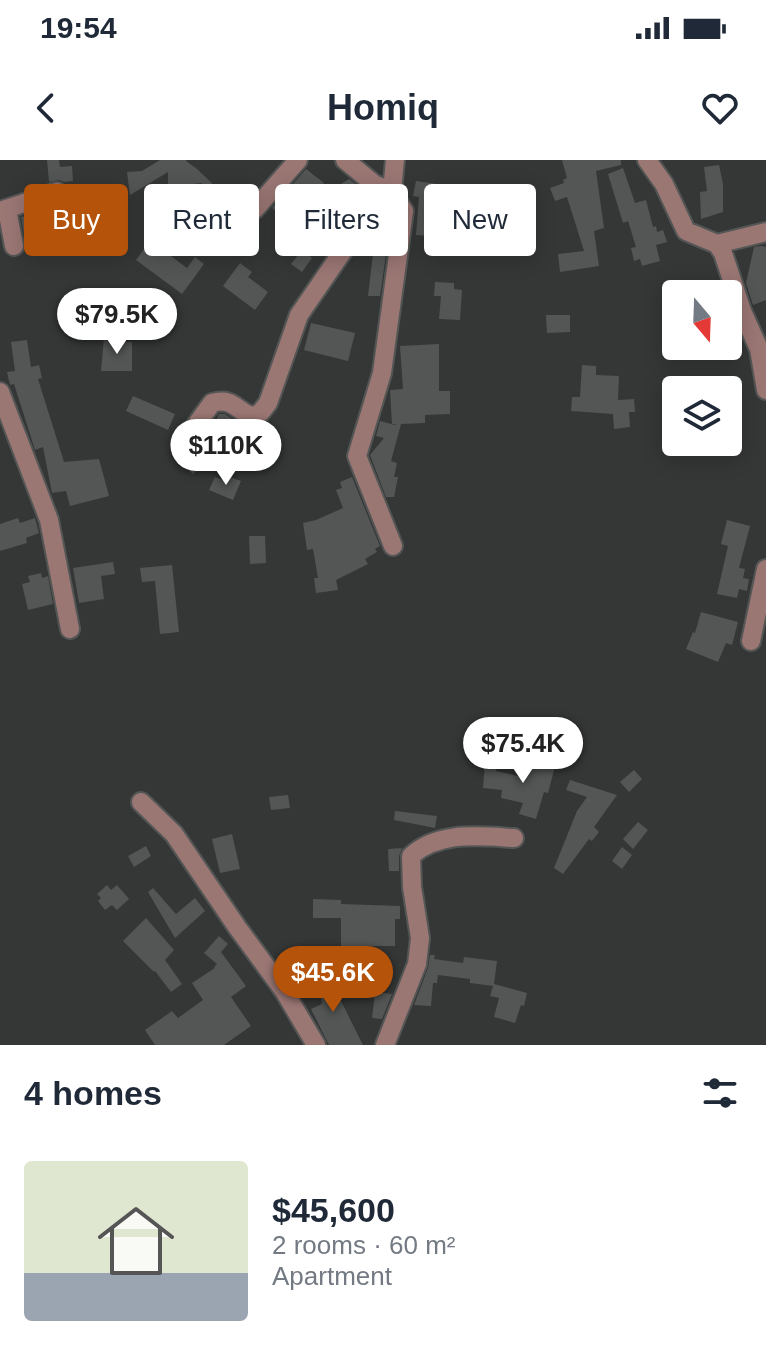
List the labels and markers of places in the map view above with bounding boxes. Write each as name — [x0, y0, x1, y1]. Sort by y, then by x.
pin: $79.5K — [52, 288, 182, 356]
pin: $110K — [170, 419, 282, 487]
pin: $75.4K — [458, 717, 588, 785]
pin: $45.6K — [268, 946, 398, 1014]

